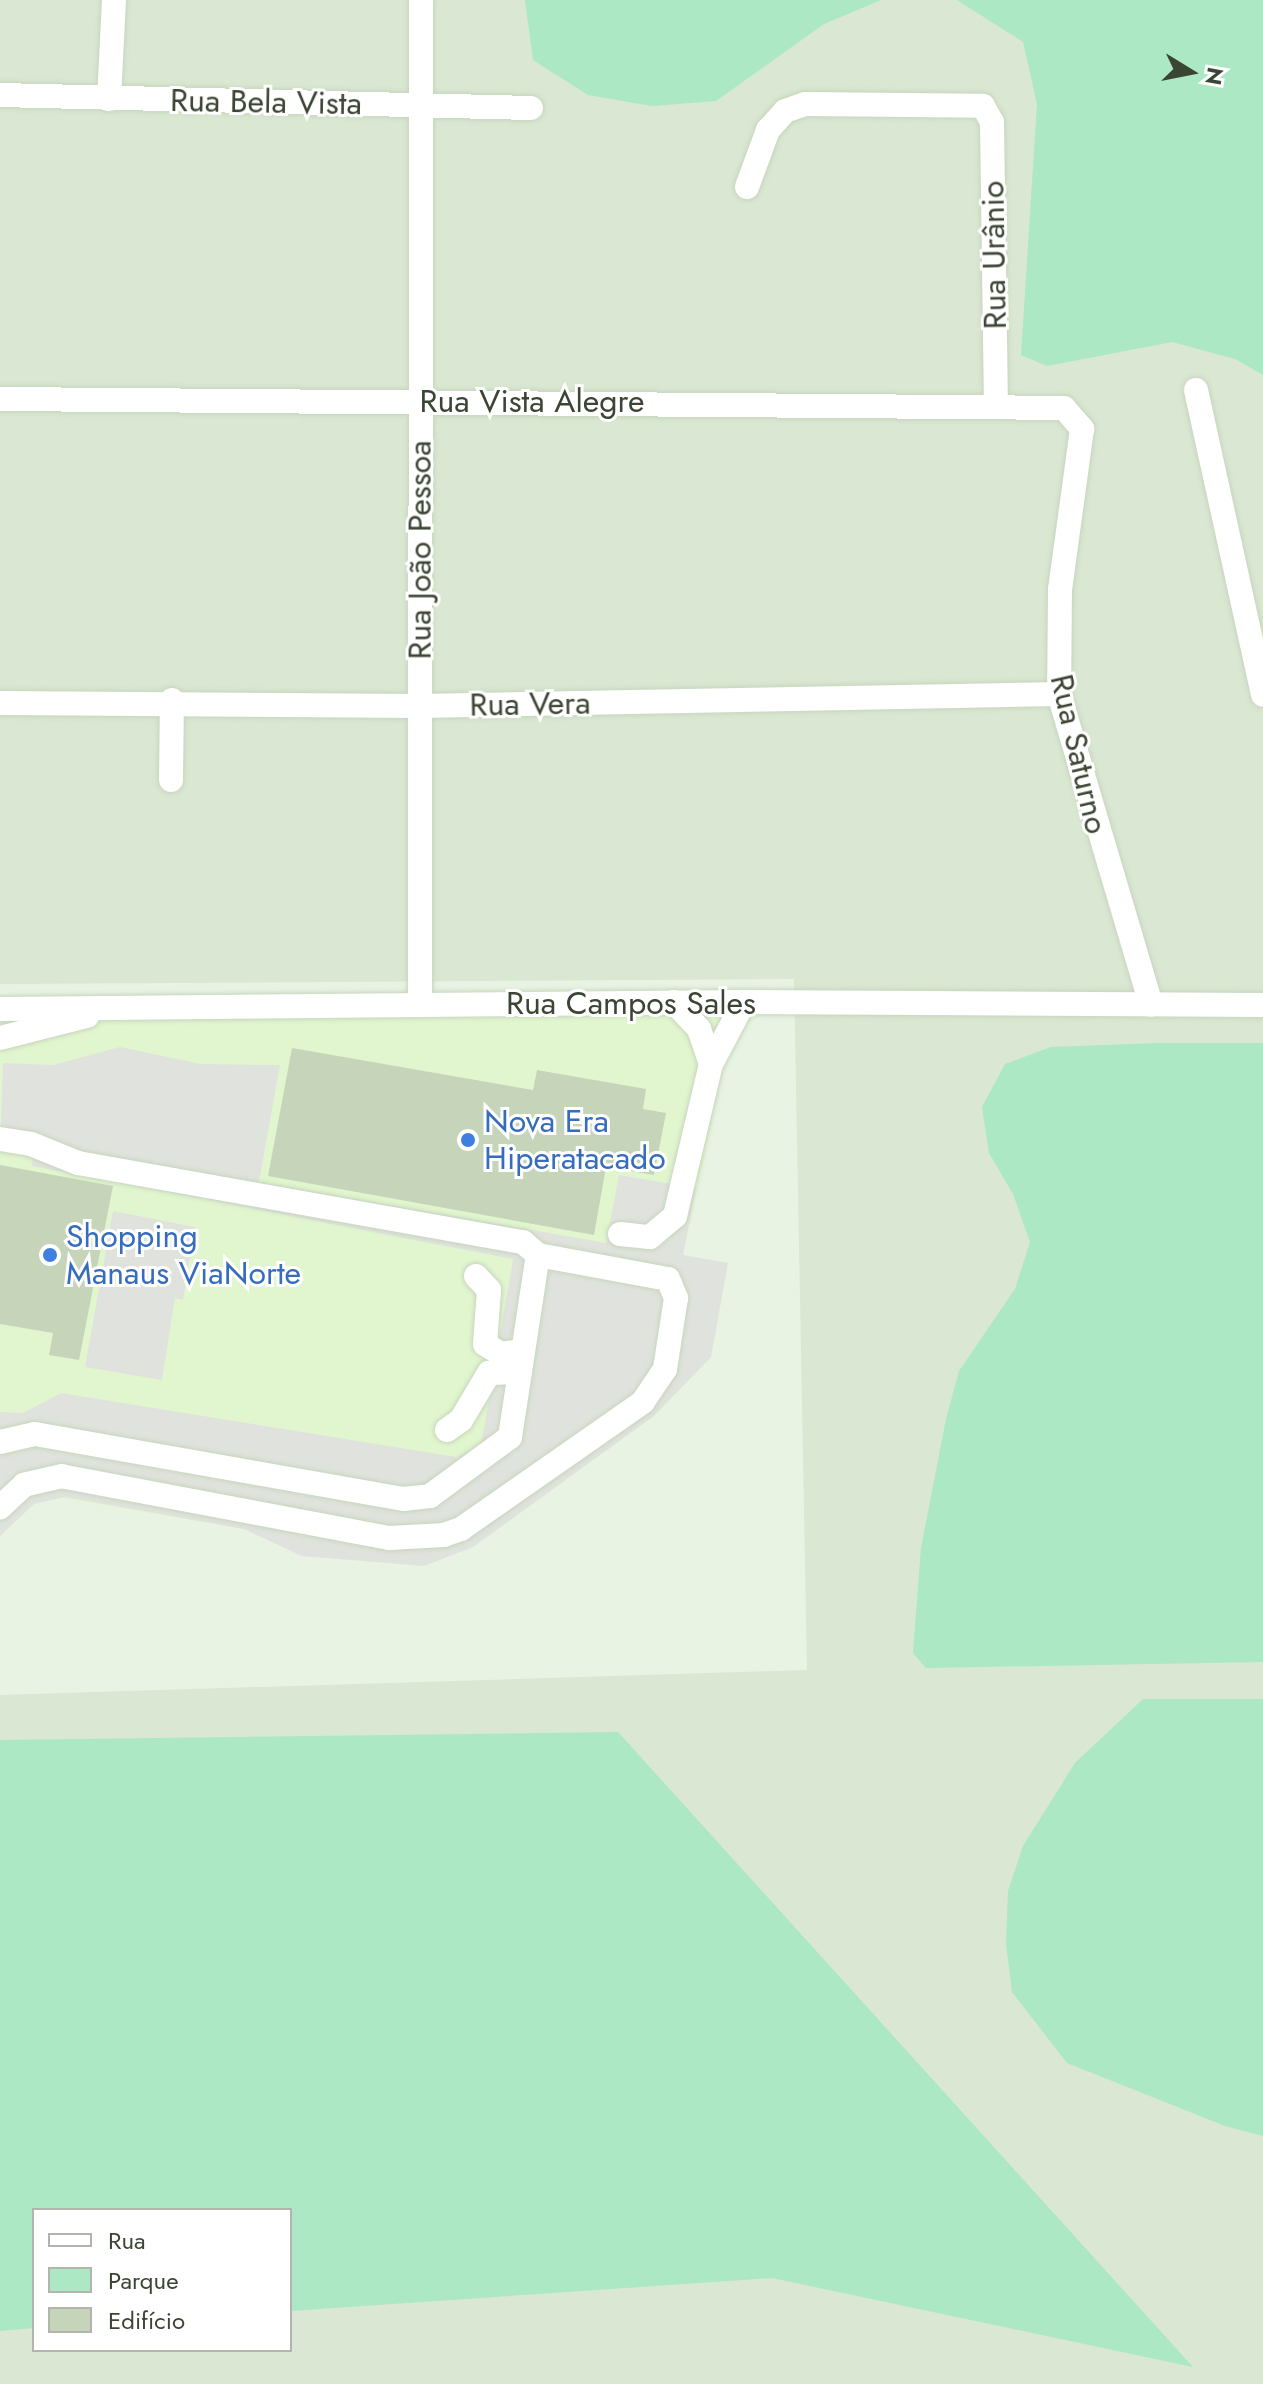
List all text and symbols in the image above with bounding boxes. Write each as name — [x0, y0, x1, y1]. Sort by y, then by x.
north arrow — [1151, 32, 1231, 112]
text: N — [1197, 65, 1232, 88]
street label: Rua Bela Vista — [170, 81, 362, 123]
street label: Rua Urânio — [974, 180, 1014, 330]
street label: Rua Vista Alegre — [420, 382, 644, 420]
street label: Rua João Pessoa — [401, 440, 439, 660]
street label: Rua Saturno — [1042, 671, 1116, 837]
street label: Rua Vera — [469, 684, 591, 724]
street label: Rua Campos Sales — [506, 984, 756, 1022]
place label: Nova Era Hiperatacado — [484, 1103, 666, 1178]
marker: Nova Era Hiperatacado — [459, 1131, 477, 1149]
place label: Shopping Manaus ViaNorte — [66, 1218, 301, 1293]
marker: Shopping Manaus ViaNorte — [41, 1246, 59, 1264]
legend — [32, 2208, 292, 2352]
text: Rua — [108, 2223, 146, 2258]
text: Parque — [108, 2263, 179, 2298]
text: Edifício — [108, 2303, 185, 2338]

